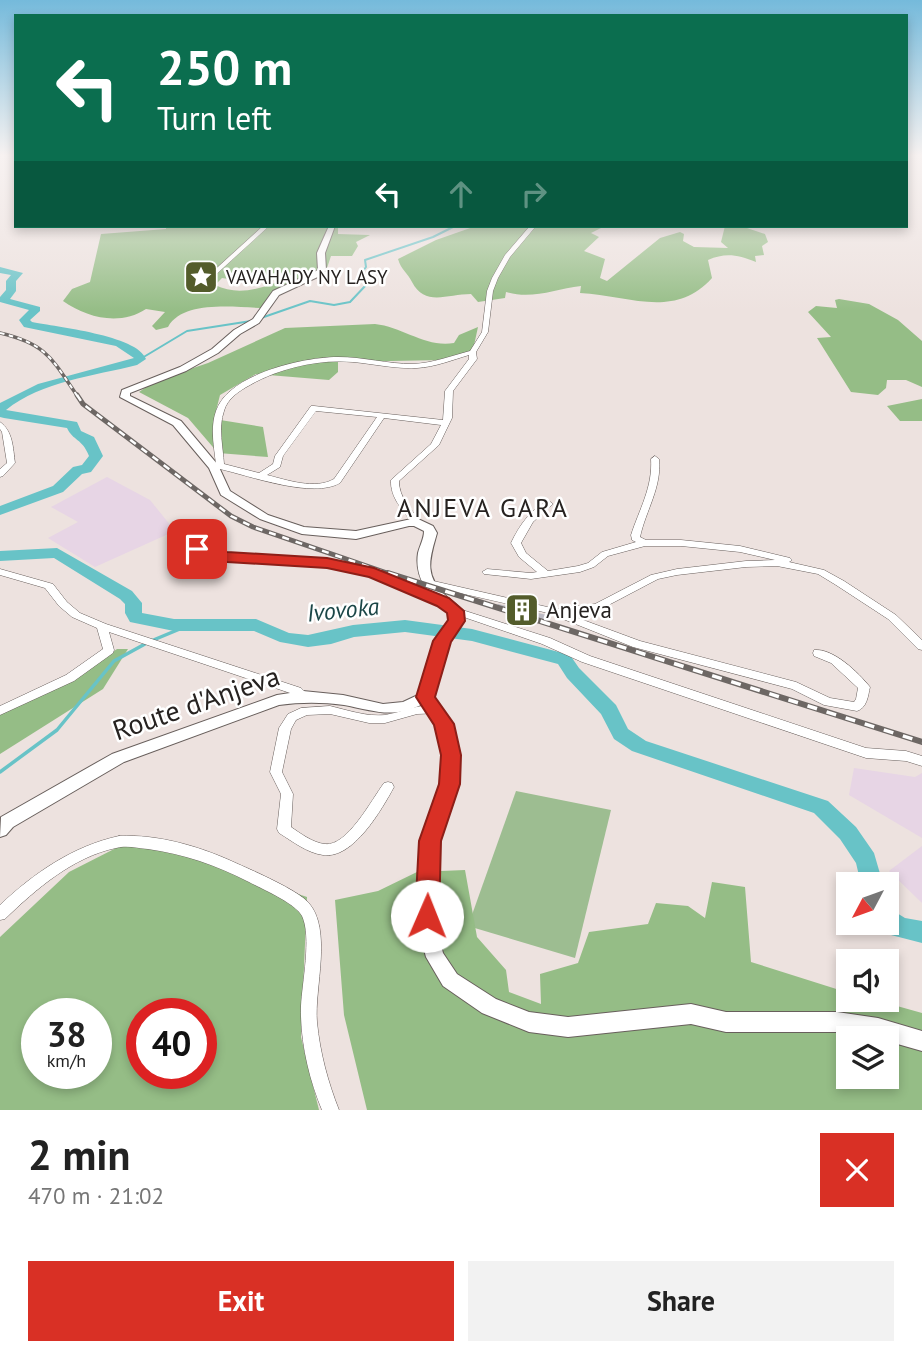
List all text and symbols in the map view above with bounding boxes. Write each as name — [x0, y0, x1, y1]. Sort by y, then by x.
text: 250 m — [157, 35, 292, 99]
icon: left — [42, 42, 133, 133]
text: Turn left — [157, 97, 272, 139]
icon: left — [369, 175, 407, 213]
icon: ahead — [442, 175, 480, 213]
icon: right — [515, 175, 553, 213]
place icon: VAVAHADY NY LASY — [182, 258, 220, 296]
place label: VAVAHADY NY LASY — [225, 265, 388, 289]
district label: ANJEVA GARA — [397, 491, 569, 524]
pin — [167, 519, 227, 579]
icon: arrive — [178, 530, 216, 568]
water label: Ivovoka — [305, 590, 381, 629]
building icon: Anjeva — [503, 591, 541, 629]
place label: Anjeva — [546, 595, 612, 624]
street label: Route d'Anjeva — [107, 657, 284, 748]
north arrow — [836, 872, 900, 934]
map controls — [836, 872, 899, 1089]
position arrow — [390, 879, 464, 953]
button: sound — [836, 949, 899, 1012]
speed limit sign: 40 — [126, 998, 217, 1089]
text: 38 — [47, 1011, 86, 1057]
button: layers — [836, 1026, 899, 1089]
text: km/h — [47, 1049, 86, 1072]
text: 2 min — [28, 1127, 130, 1182]
button: close — [820, 1133, 894, 1207]
text: 470 m · 21:02 — [28, 1181, 164, 1210]
button: Exit — [28, 1261, 454, 1341]
button: Share — [468, 1261, 894, 1341]

